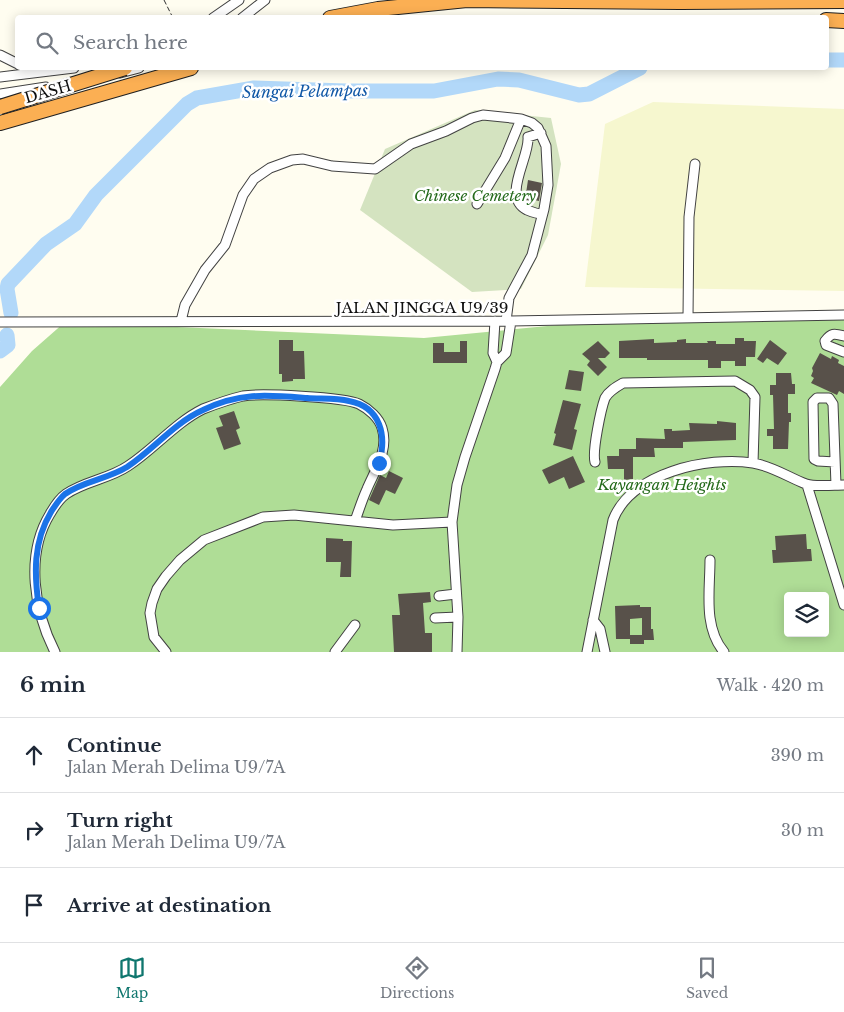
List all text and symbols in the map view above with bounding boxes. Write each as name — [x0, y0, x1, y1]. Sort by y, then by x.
search box — [15, 15, 829, 70]
icon: search — [33, 29, 61, 57]
text: Search here — [73, 31, 188, 54]
street label: DASH — [22, 76, 74, 107]
water label: Sungai Pelampas — [242, 80, 368, 102]
park label: Chinese Cemetery — [414, 186, 536, 205]
street label: JALAN JINGGA U9/39 — [334, 298, 508, 317]
route end — [368, 452, 391, 475]
park label: Kayangan Heights — [596, 475, 727, 494]
map controls — [784, 592, 829, 637]
button: layers — [784, 592, 829, 637]
route start — [28, 597, 51, 620]
text: 6 min — [20, 672, 86, 698]
text: Walk · 420 m — [717, 675, 824, 695]
text: Continue — [67, 734, 162, 757]
icon: ahead — [20, 741, 48, 769]
text: 390 m — [771, 745, 824, 765]
text: Jalan Merah Delima U9/7A — [67, 757, 285, 777]
text: Turn right — [67, 809, 173, 832]
icon: right — [20, 816, 48, 844]
text: 30 m — [781, 820, 824, 840]
text: Jalan Merah Delima U9/7A — [67, 832, 285, 852]
icon: arrive — [20, 891, 48, 919]
text: Arrive at destination — [67, 894, 271, 917]
tab: Map — [116, 954, 148, 1002]
tab: Directions — [380, 954, 454, 1002]
tab: Saved — [686, 954, 728, 1002]

